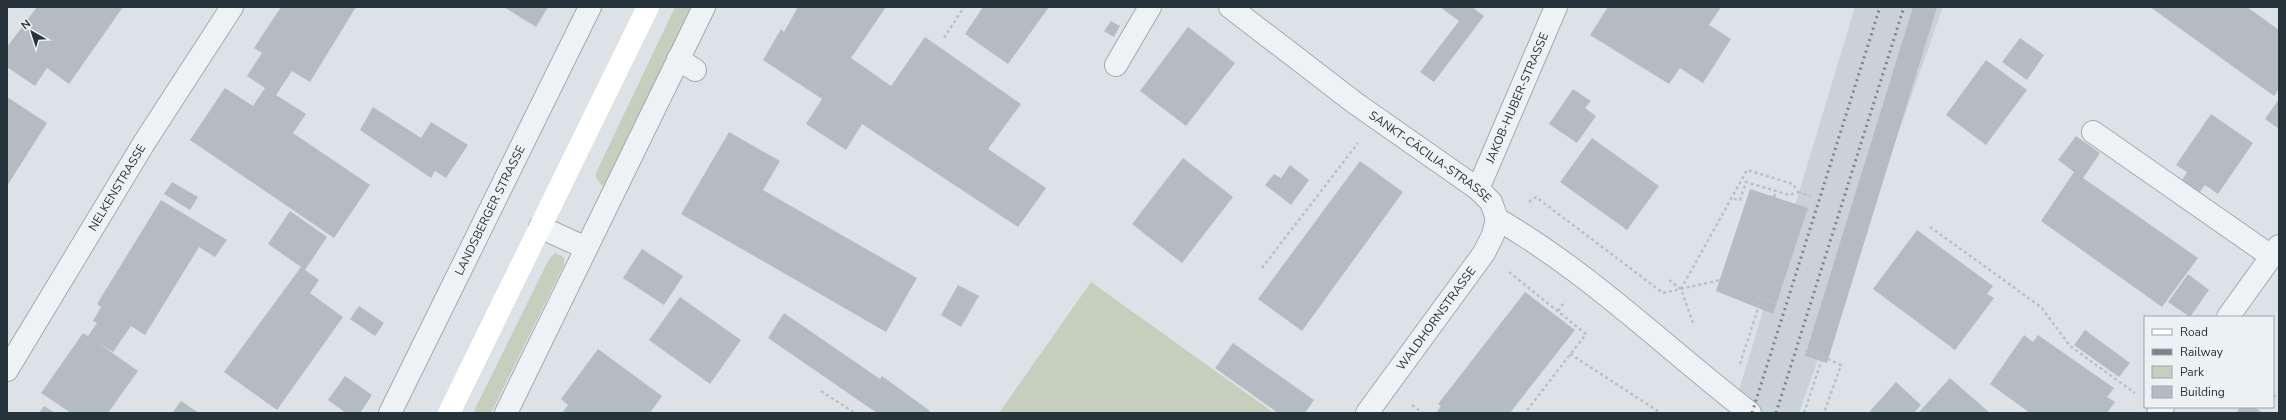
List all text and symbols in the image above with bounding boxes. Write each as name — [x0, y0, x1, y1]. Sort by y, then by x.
north arrow — [12, 12, 52, 52]
text: N — [18, 16, 34, 33]
street label: JAKOB-HUBER-STRASSE — [1482, 30, 1552, 167]
street label: SANKT-CÄCILIA-STRASSE — [1366, 107, 1495, 206]
street label: NELKENSTRASSE — [85, 141, 149, 234]
street label: LANDSBERGER STRASSE — [451, 143, 529, 278]
street label: WALDHORNSTRASSE — [1393, 263, 1479, 374]
legend — [2144, 316, 2274, 408]
text: Road — [2180, 324, 2208, 340]
text: Railway — [2180, 344, 2224, 360]
text: Park — [2180, 364, 2205, 380]
text: Building — [2180, 384, 2225, 400]

